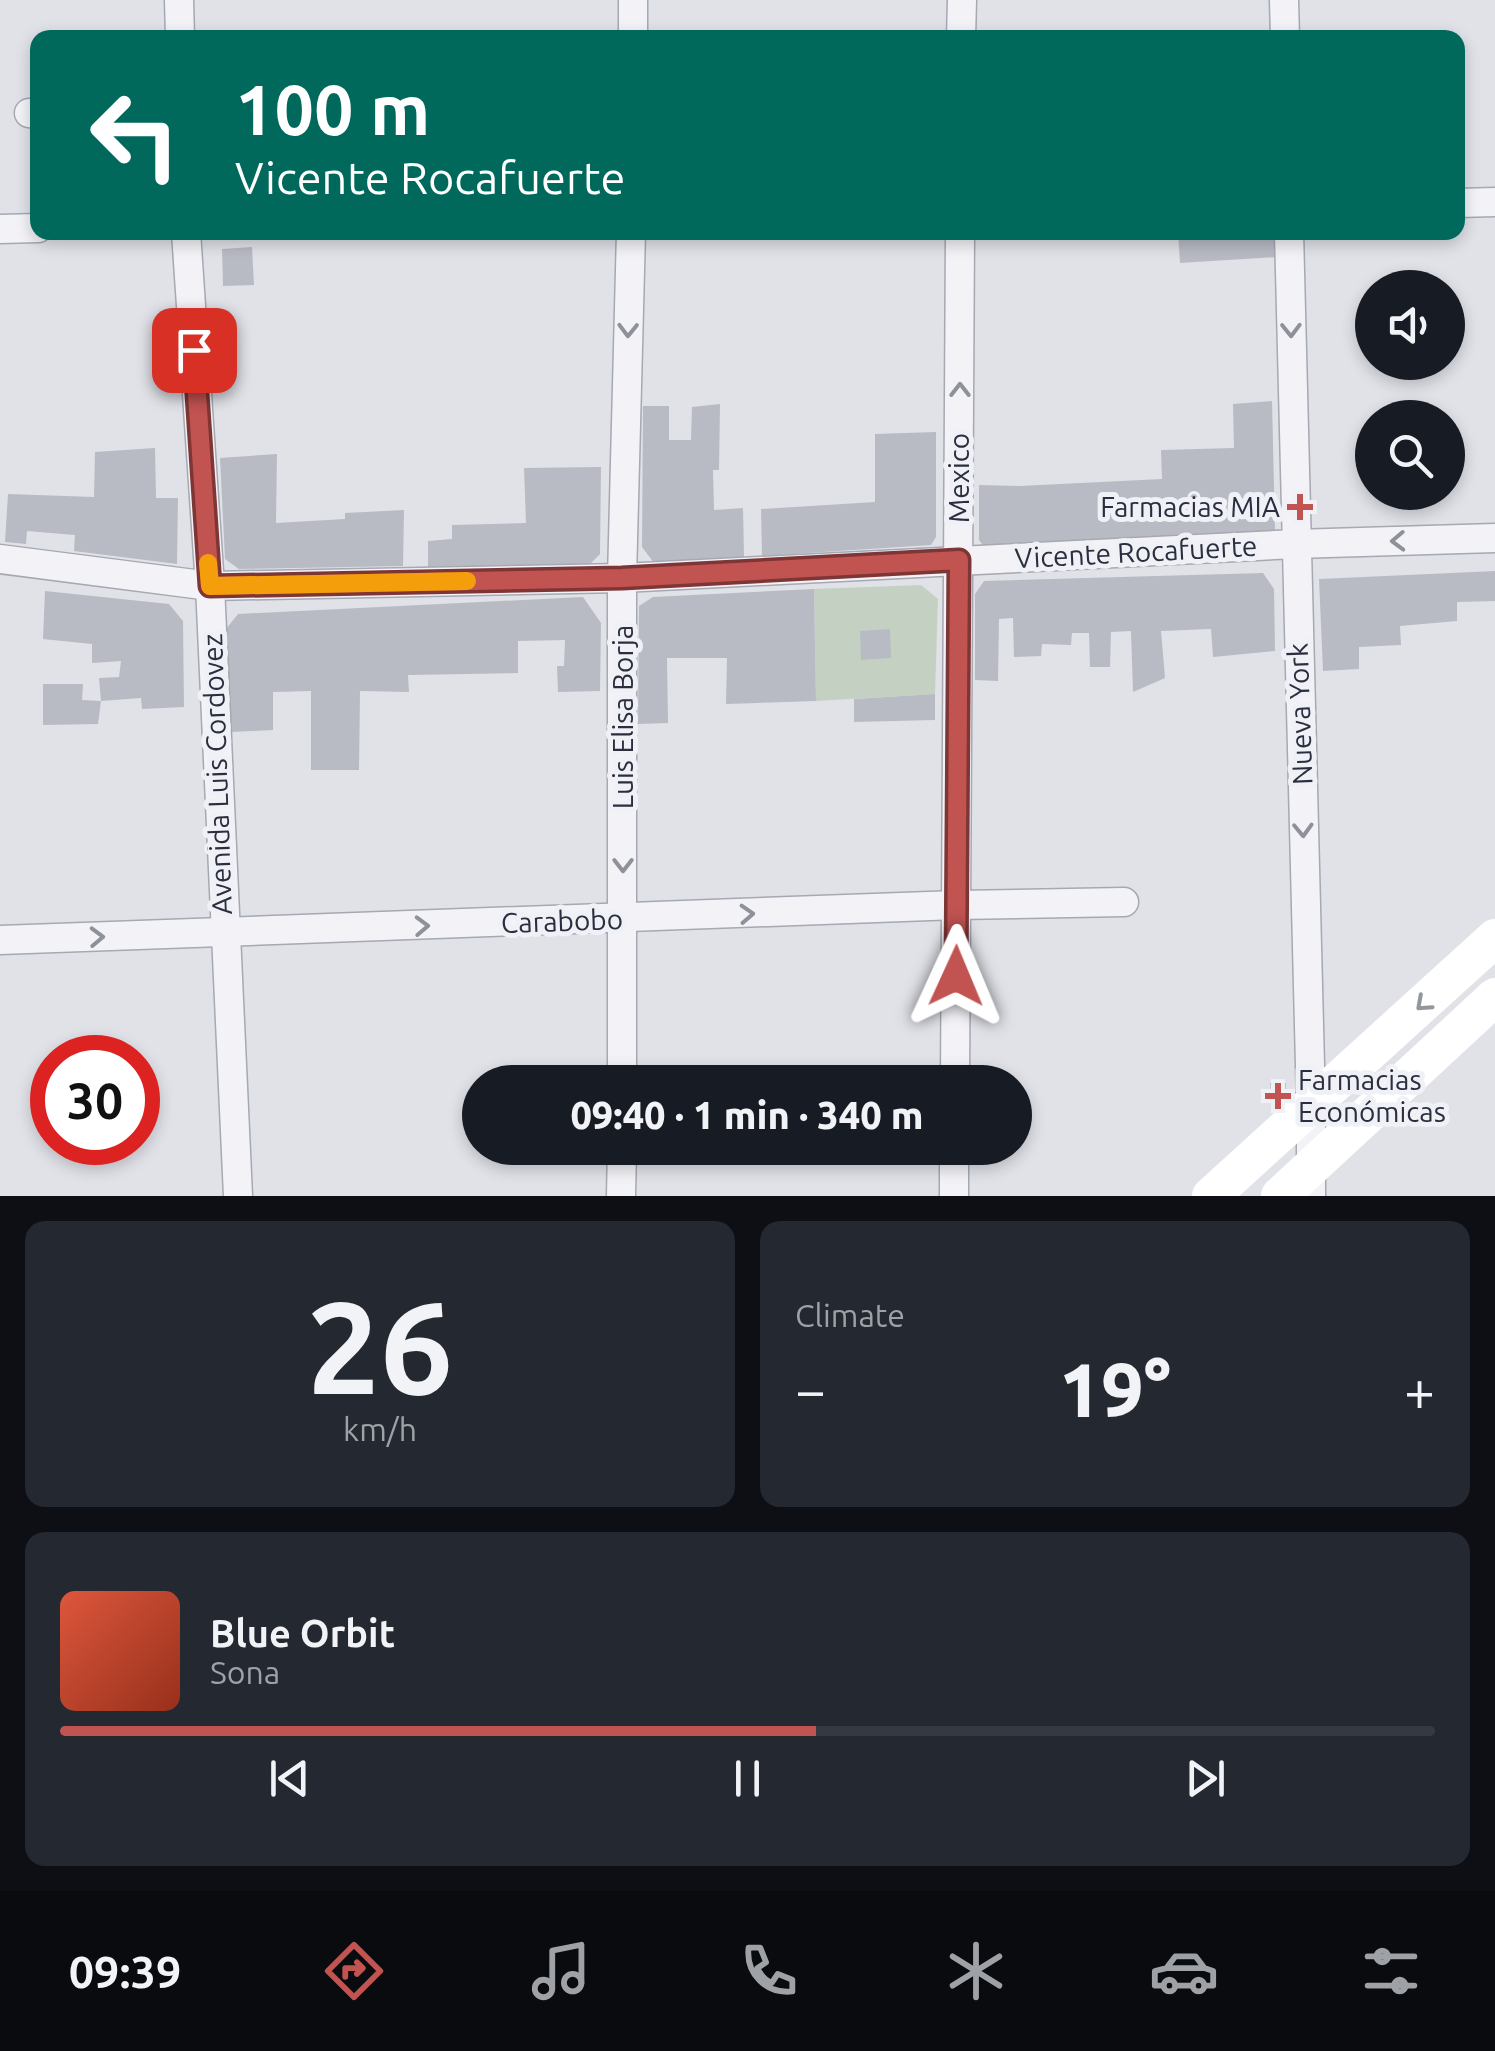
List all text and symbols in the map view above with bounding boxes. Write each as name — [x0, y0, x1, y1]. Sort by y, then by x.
icon: left — [70, 70, 200, 200]
text: 100 m — [235, 70, 430, 148]
text: Vicente Rocafuerte — [235, 152, 625, 203]
map controls — [1355, 270, 1465, 510]
button: sound — [1355, 270, 1465, 380]
pin — [152, 308, 237, 393]
one-way arrow — [618, 322, 639, 338]
one-way arrow — [1280, 322, 1301, 338]
icon: arrive — [167, 323, 222, 378]
one-way arrow — [949, 382, 971, 398]
button: search — [1355, 400, 1465, 510]
street label: Mexico — [943, 433, 974, 523]
place label: Farmacias MIA — [1100, 491, 1280, 522]
marker: Farmacias MIA — [1289, 496, 1311, 518]
street label: Vicente Rocafuerte — [1014, 530, 1258, 573]
one-way arrow — [1389, 530, 1405, 551]
street label: Luis Elisa Borja — [607, 625, 638, 809]
street label: Avenida Luis Cordovez — [196, 633, 237, 915]
street label: Nueva York — [1282, 643, 1317, 786]
one-way arrow — [1293, 822, 1314, 838]
one-way arrow — [612, 858, 634, 873]
street label: Carabobo — [500, 903, 624, 938]
one-way arrow — [740, 904, 756, 925]
one-way arrow — [415, 916, 431, 937]
position arrow — [904, 924, 1008, 1028]
one-way arrow — [90, 926, 106, 947]
one-way arrow — [1416, 992, 1435, 1010]
speed limit sign: 30 — [30, 1035, 160, 1165]
place label: Farmacias Económicas — [1298, 1064, 1446, 1127]
marker: Farmacias Económicas — [1267, 1085, 1289, 1107]
text: 09:40 · 1 min · 340 m — [570, 1094, 924, 1136]
text: 26 — [307, 1273, 453, 1419]
text: Climate — [795, 1297, 905, 1333]
text: 19° — [1059, 1347, 1171, 1431]
text: − — [795, 1359, 826, 1420]
text: + — [1404, 1359, 1435, 1420]
text: km/h — [343, 1411, 417, 1447]
text: Blue Orbit — [210, 1612, 395, 1654]
text: Sona — [210, 1654, 280, 1690]
icon: previous — [262, 1751, 317, 1806]
icon: pause — [720, 1751, 775, 1806]
icon: next — [1178, 1751, 1233, 1806]
icon: directions — [319, 1936, 389, 2006]
icon: music — [526, 1936, 596, 2006]
icon: phone — [734, 1936, 804, 2006]
icon: climate — [941, 1936, 1011, 2006]
icon: car — [1149, 1936, 1219, 2006]
icon: filters — [1356, 1936, 1426, 2006]
text: 09:39 — [69, 1946, 181, 1997]

